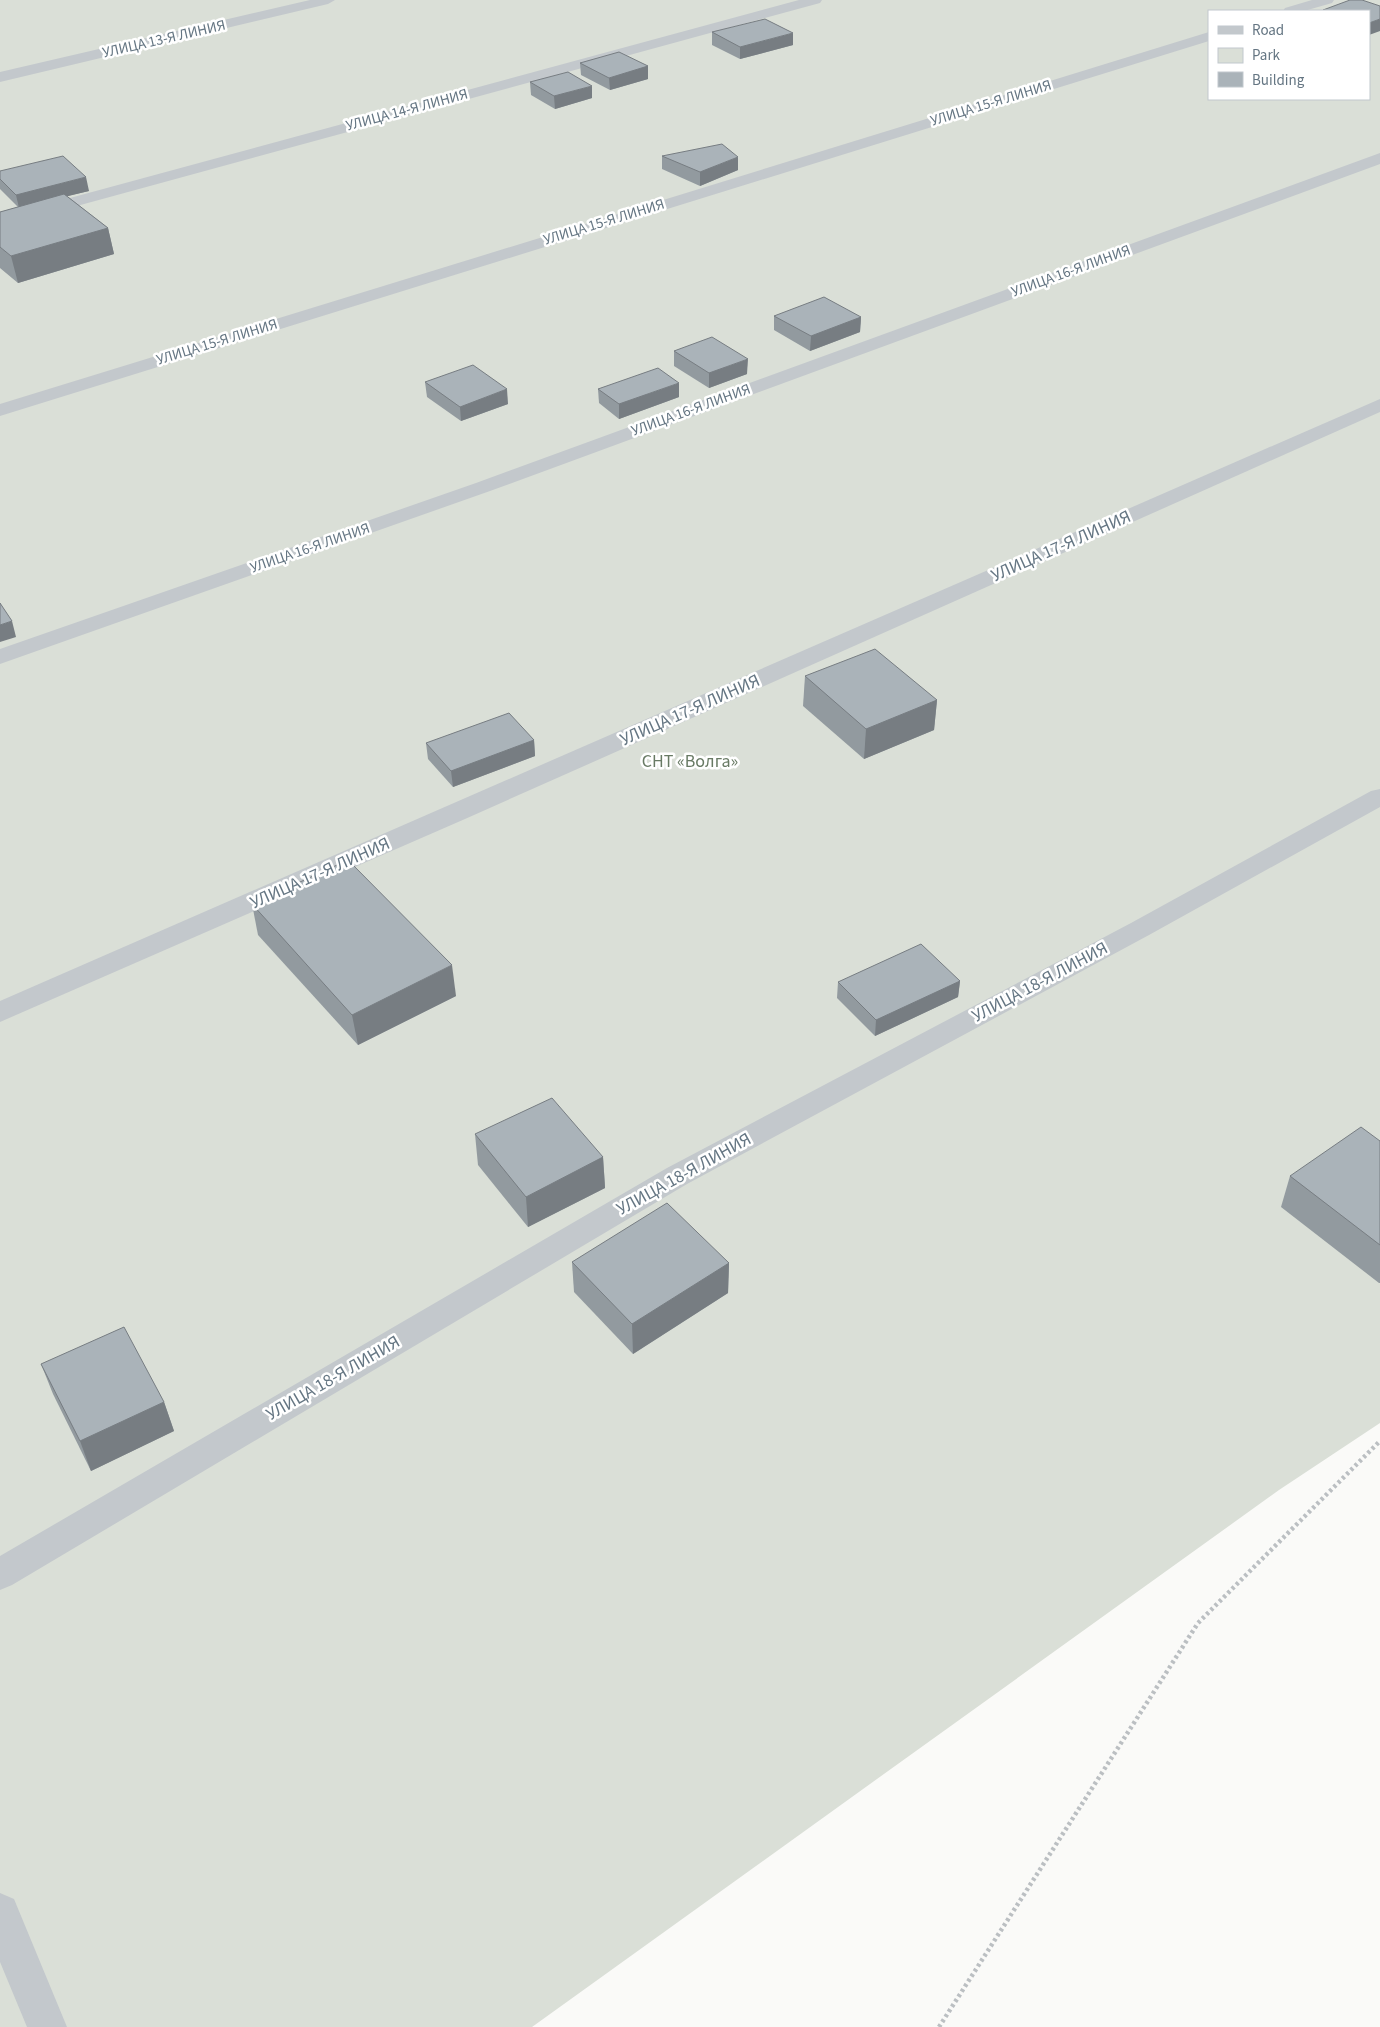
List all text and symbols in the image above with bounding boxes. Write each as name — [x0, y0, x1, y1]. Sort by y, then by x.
legend — [1208, 10, 1370, 100]
street label: УЛИЦА 13-Я ЛИНИЯ — [100, 15, 228, 63]
text: Road — [1252, 20, 1284, 41]
text: Park — [1252, 45, 1281, 66]
text: Building — [1252, 70, 1305, 91]
street label: УЛИЦА 15-Я ЛИНИЯ — [928, 75, 1054, 131]
street label: УЛИЦА 14-Я ЛИНИЯ — [344, 84, 470, 136]
street label: УЛИЦА 15-Я ЛИНИЯ — [541, 194, 667, 250]
street label: УЛИЦА 16-Я ЛИНИЯ — [1008, 240, 1134, 302]
street label: УЛИЦА 15-Я ЛИНИЯ — [154, 314, 280, 370]
street label: УЛИЦА 16-Я ЛИНИЯ — [628, 379, 754, 441]
street label: УЛИЦА 17-Я ЛИНИЯ — [987, 504, 1135, 588]
street label: УЛИЦА 16-Я ЛИНИЯ — [247, 518, 373, 578]
street label: УЛИЦА 17-Я ЛИНИЯ — [616, 668, 764, 752]
park label: СНТ «Волга» — [642, 749, 738, 774]
street label: УЛИЦА 17-Я ЛИНИЯ — [246, 831, 394, 915]
street label: УЛИЦА 18-Я ЛИНИЯ — [968, 936, 1112, 1028]
street label: УЛИЦА 18-Я ЛИНИЯ — [612, 1127, 756, 1221]
street label: УЛИЦА 18-Я ЛИНИЯ — [262, 1330, 404, 1426]

